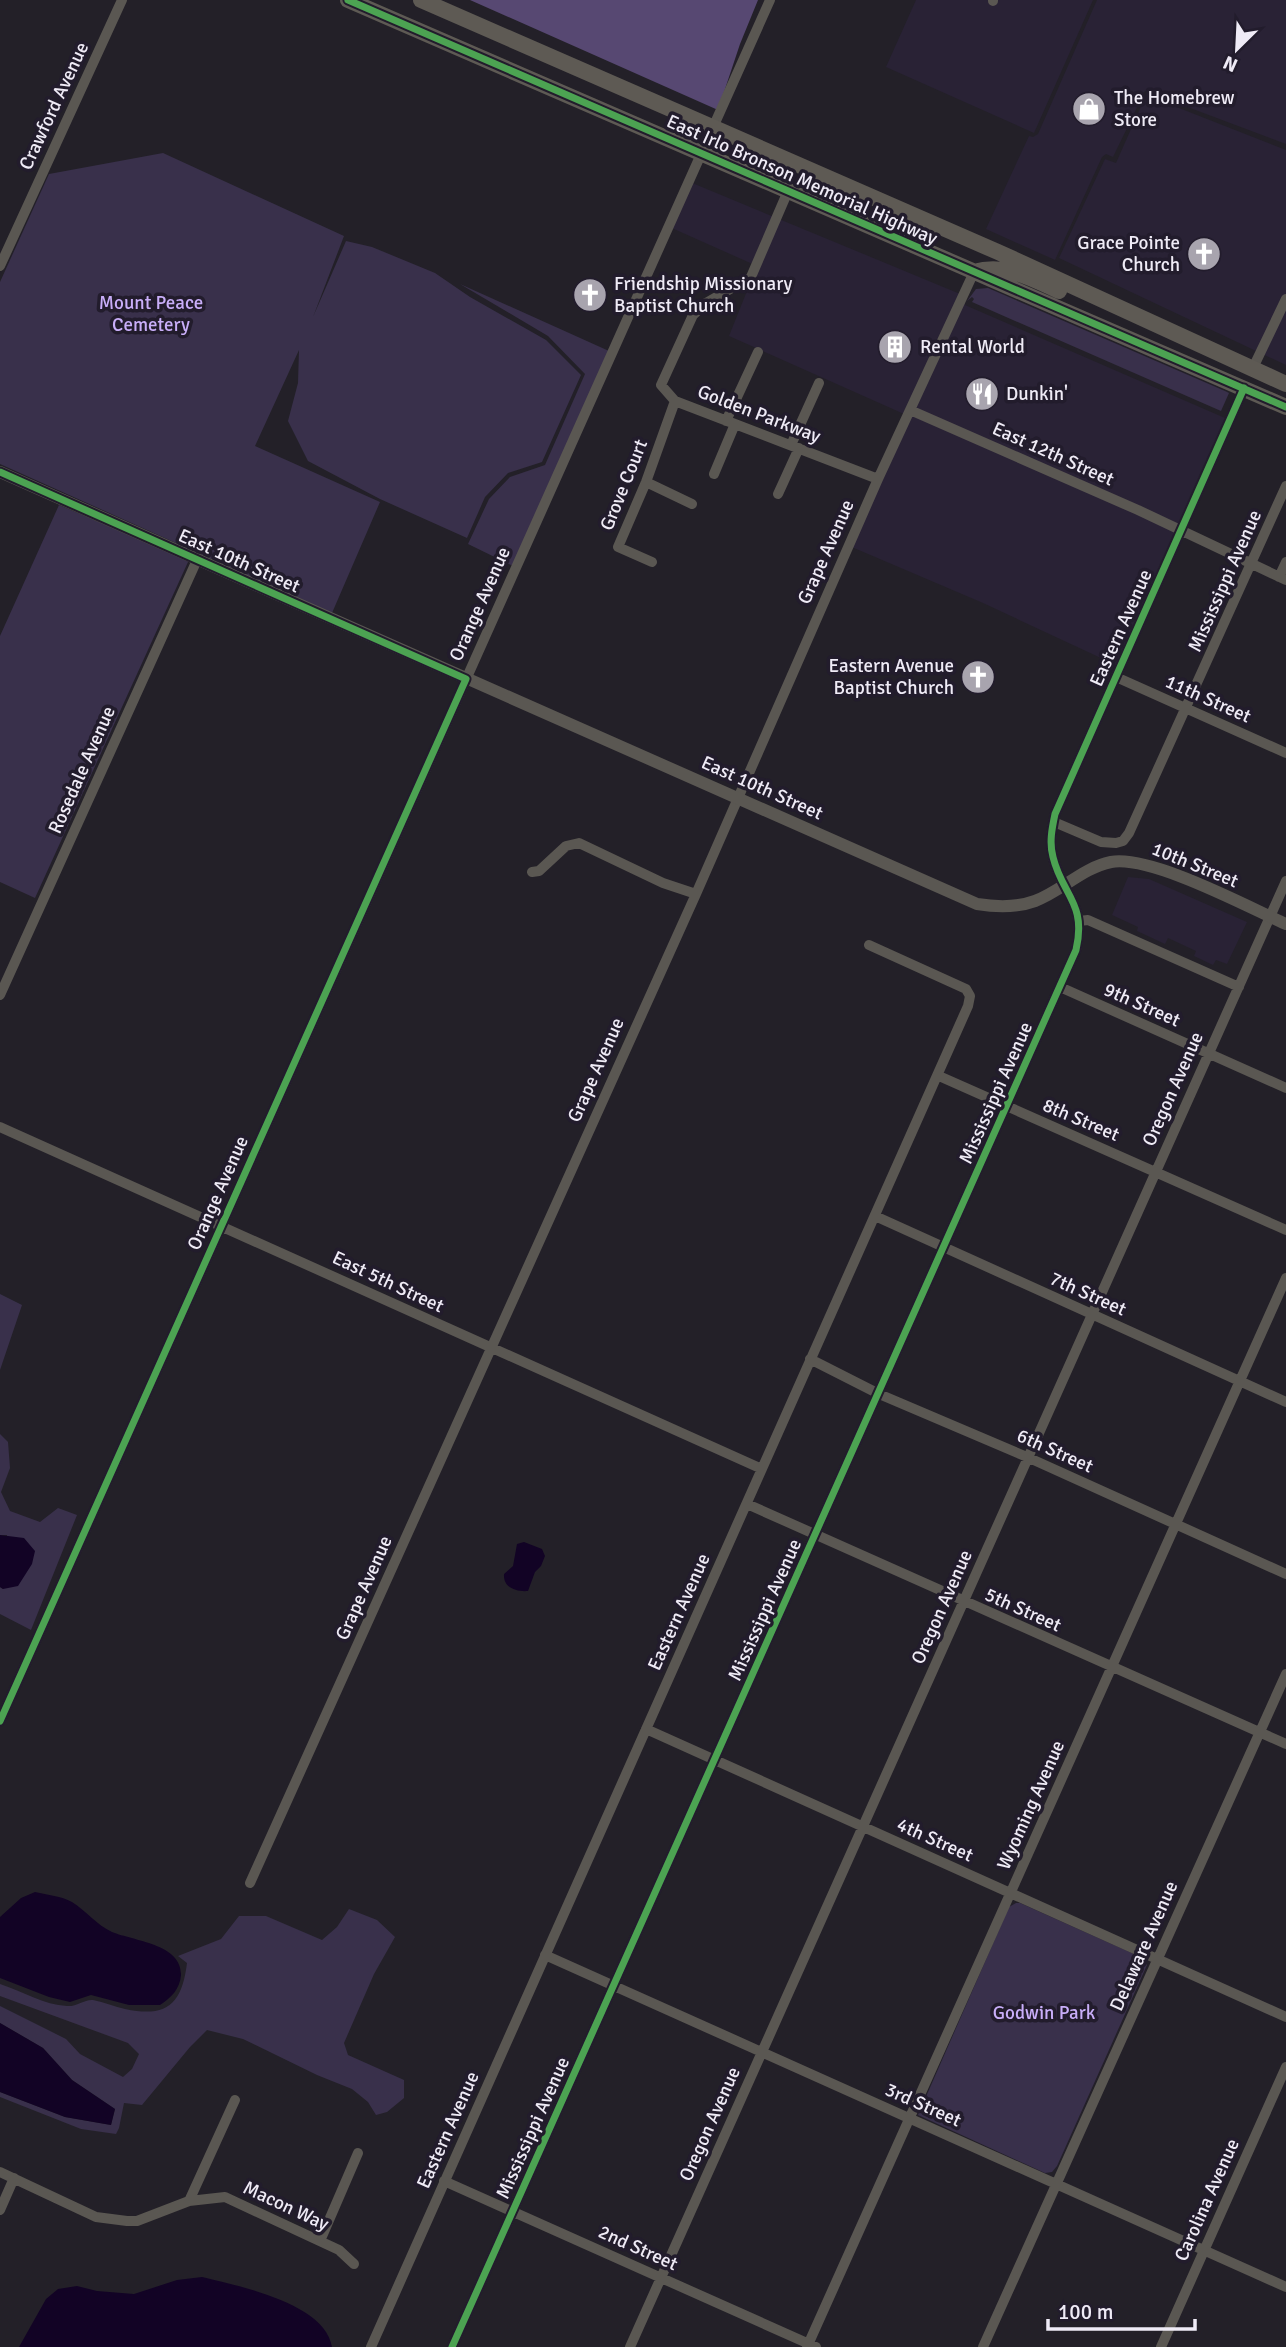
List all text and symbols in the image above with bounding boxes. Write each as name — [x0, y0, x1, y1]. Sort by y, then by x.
north arrow — [1202, 14, 1272, 84]
street label: Crawford Avenue — [14, 38, 94, 174]
text: N — [1220, 50, 1241, 77]
place label: The Homebrew Store — [1114, 86, 1235, 132]
shop icon: The Homebrew Store — [1070, 90, 1108, 128]
street label: East Irlo Bronson Memorial Highway — [663, 109, 941, 251]
place label: Grace Pointe Church — [1077, 231, 1180, 277]
church icon: Grace Pointe Church — [1185, 235, 1223, 273]
place label: Friendship Missionary Baptist Church — [614, 272, 793, 318]
church icon: Friendship Missionary Baptist Church — [571, 276, 609, 314]
park label: Mount Peace Cemetery — [99, 291, 203, 337]
building icon: Rental World — [876, 328, 914, 366]
place label: Rental World — [920, 335, 1025, 359]
restaurant icon: Dunkin' — [963, 375, 1001, 413]
street label: Golden Parkway — [694, 380, 824, 449]
place label: Dunkin' — [1006, 382, 1068, 406]
street label: East 12th Street — [988, 416, 1118, 492]
street label: Grove Court — [595, 436, 653, 534]
street label: Grape Avenue — [792, 496, 860, 608]
street label: Mississippi Avenue — [1183, 506, 1267, 656]
street label: East 10th Street — [174, 523, 304, 599]
street label: Orange Avenue — [444, 543, 516, 665]
street label: Eastern Avenue — [1085, 566, 1157, 690]
place label: Eastern Avenue Baptist Church — [828, 654, 954, 700]
church icon: Eastern Avenue Baptist Church — [959, 658, 997, 696]
street label: 11th Street — [1161, 669, 1255, 729]
street label: Rosedale Avenue — [43, 703, 121, 837]
street label: East 10th Street — [697, 750, 827, 826]
street label: 10th Street — [1148, 837, 1242, 893]
street label: 9th Street — [1100, 978, 1184, 1033]
street label: Grape Avenue — [562, 1014, 630, 1126]
street label: Mississippi Avenue — [954, 1018, 1038, 1168]
street label: Oregon Avenue — [1137, 1028, 1209, 1150]
street label: 8th Street — [1039, 1093, 1123, 1147]
street label: Orange Avenue — [182, 1132, 254, 1254]
street label: East 5th Street — [328, 1246, 448, 1318]
street label: 7th Street — [1046, 1267, 1130, 1322]
street label: 6th Street — [1013, 1424, 1097, 1479]
street label: Grape Avenue — [330, 1532, 398, 1644]
street label: Mississippi Avenue — [723, 1535, 807, 1685]
street label: Oregon Avenue — [906, 1546, 978, 1668]
street label: Eastern Avenue — [643, 1550, 715, 1674]
street label: 5th Street — [981, 1583, 1065, 1638]
street label: Wyoming Avenue — [992, 1737, 1070, 1873]
street label: 4th Street — [893, 1813, 977, 1868]
street label: Delaware Avenue — [1105, 1877, 1183, 2015]
park label: Godwin Park — [993, 2001, 1096, 2025]
street label: Mississippi Avenue — [491, 2053, 575, 2203]
street label: Oregon Avenue — [674, 2063, 746, 2185]
street label: Eastern Avenue — [412, 2068, 484, 2192]
street label: 3rd Street — [881, 2078, 965, 2133]
street label: Carolina Avenue — [1169, 2135, 1245, 2265]
street label: Macon Way — [239, 2176, 333, 2236]
street label: 2nd Street — [595, 2220, 682, 2276]
scale bar — [1048, 2288, 1195, 2332]
text: 100 m — [1058, 2299, 1113, 2325]

